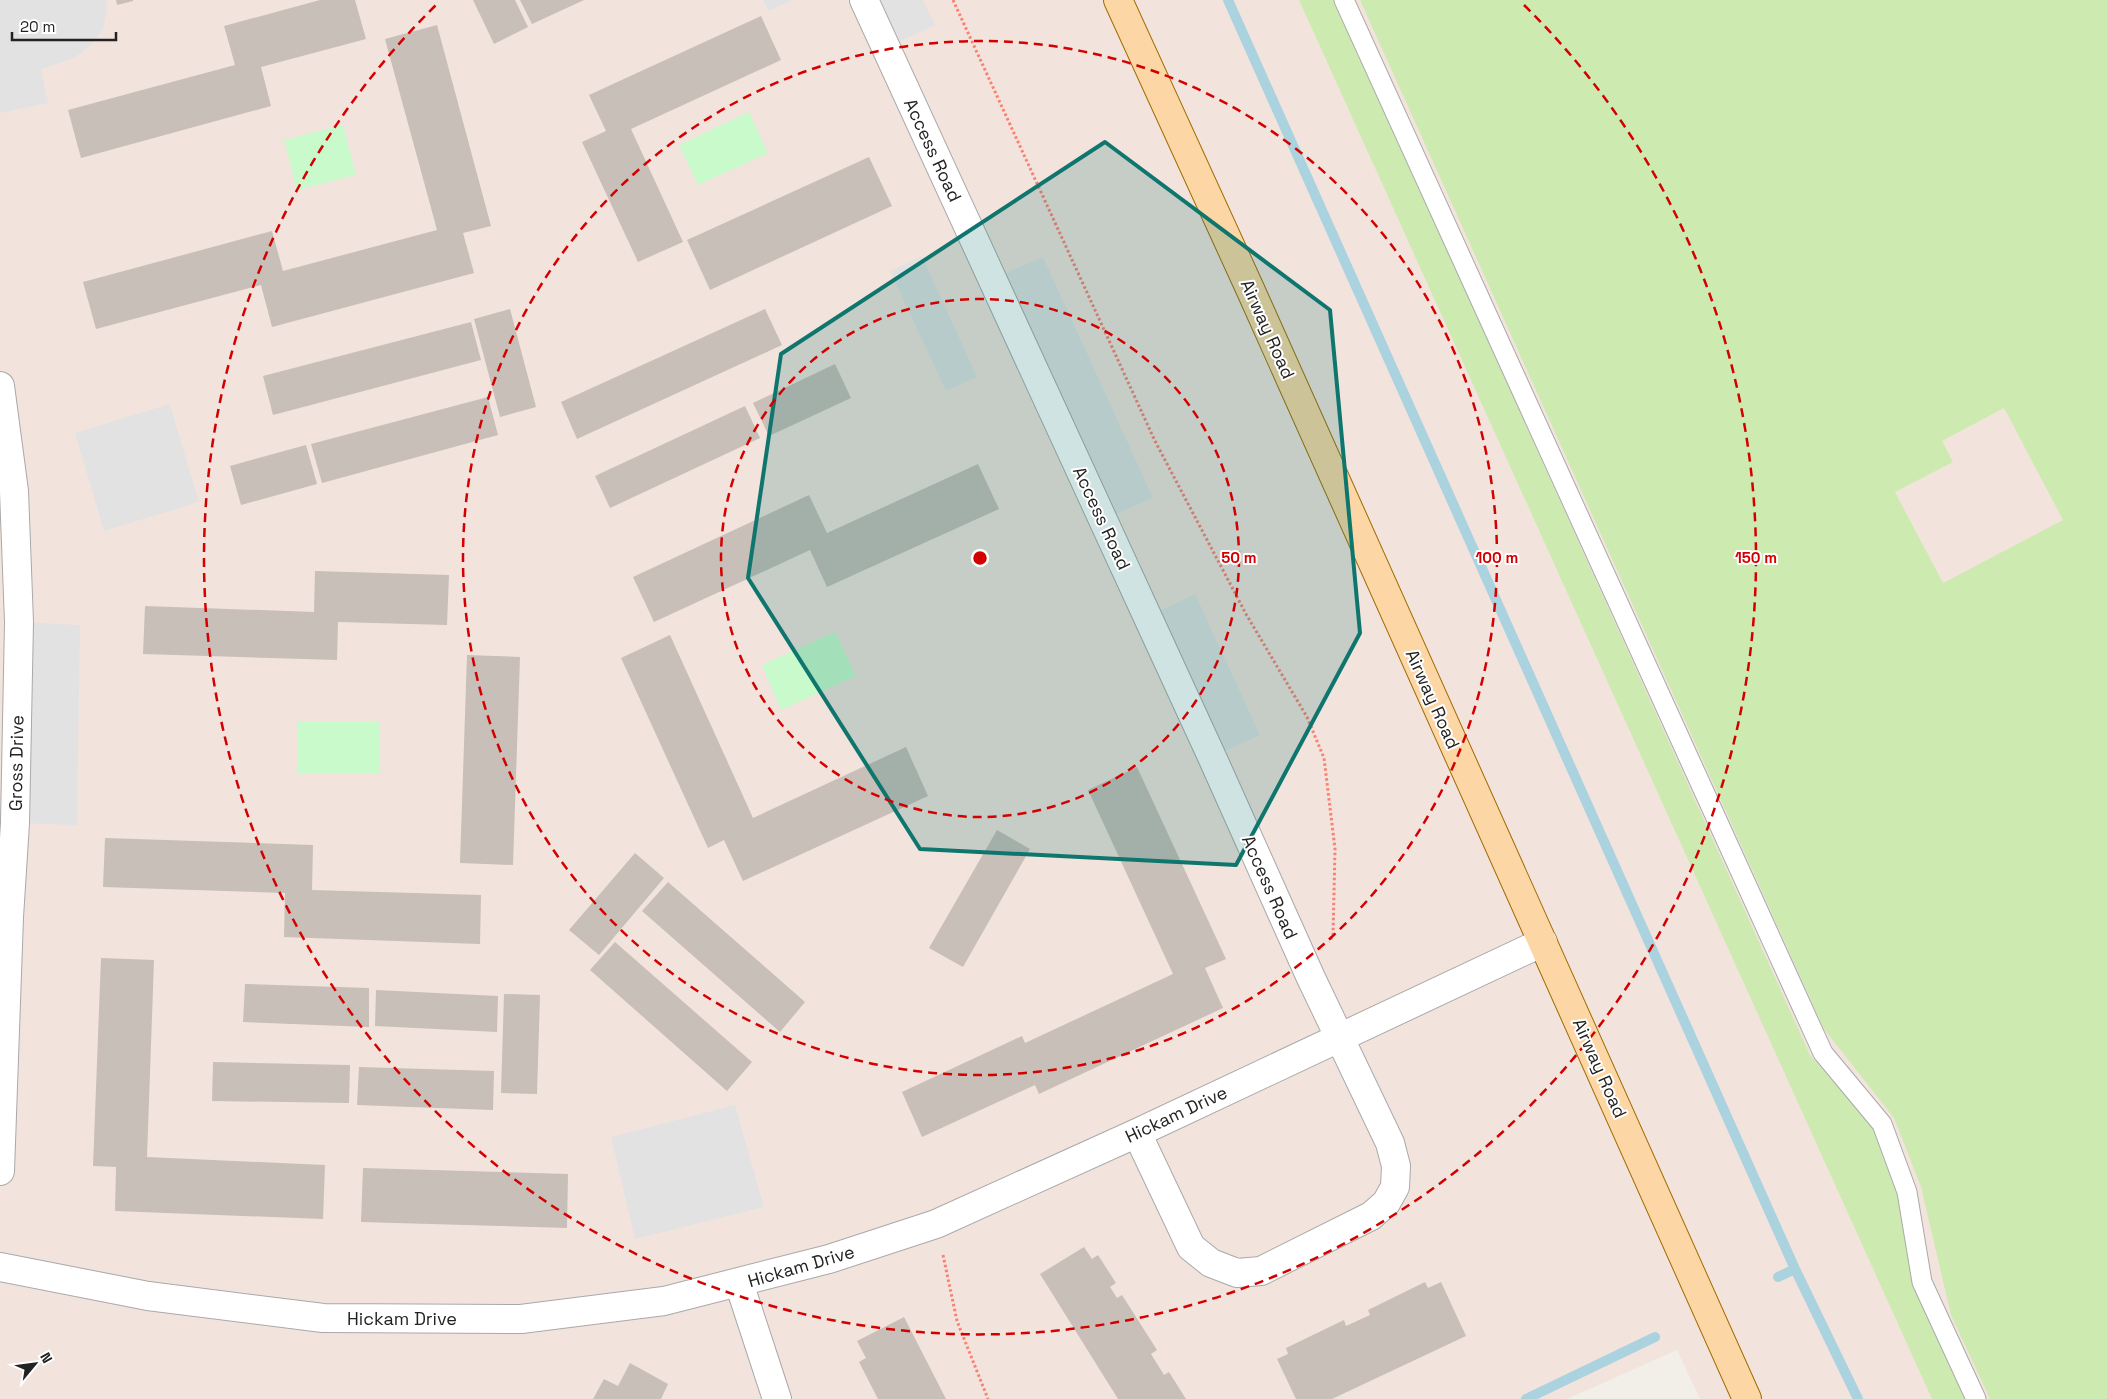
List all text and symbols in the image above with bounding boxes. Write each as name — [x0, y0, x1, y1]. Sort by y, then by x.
scale bar — [12, 10, 116, 42]
text: 20 m — [20, 17, 55, 36]
street label: Access Road — [899, 95, 967, 205]
street label: Airway Road — [1236, 276, 1300, 382]
street label: Access Road — [1068, 463, 1136, 573]
text: 50 m — [1221, 548, 1257, 567]
text: 100 m — [1476, 548, 1518, 567]
text: 150 m — [1735, 548, 1777, 567]
centre of rings — [971, 549, 989, 567]
street label: Airway Road — [1401, 646, 1465, 752]
street label: Gross Drive — [4, 715, 28, 811]
street label: Access Road — [1237, 831, 1303, 943]
street label: Airway Road — [1568, 1015, 1632, 1121]
street label: Hickam Drive — [1121, 1080, 1231, 1148]
street label: Hickam Drive — [745, 1240, 857, 1292]
street label: Hickam Drive — [347, 1307, 457, 1330]
north arrow — [10, 1339, 60, 1389]
text: N — [36, 1349, 57, 1366]

